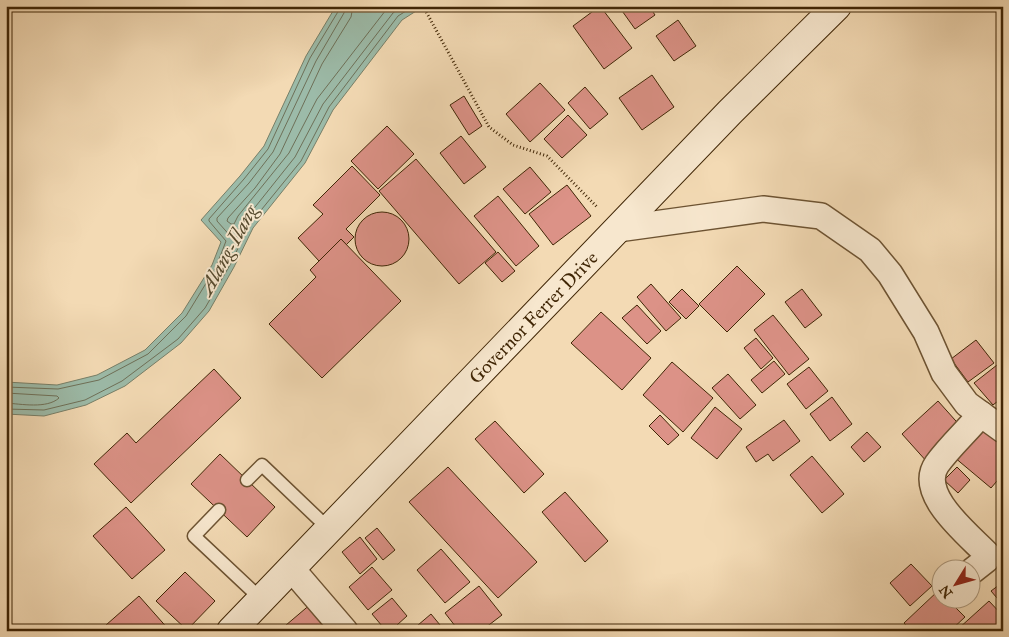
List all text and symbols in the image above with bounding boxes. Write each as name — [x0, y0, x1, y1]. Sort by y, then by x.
water label: Alang-Ilang — [193, 200, 263, 301]
street label: Governor Ferrer Drive — [464, 246, 603, 389]
north arrow — [932, 560, 982, 610]
text: N — [936, 582, 956, 601]

